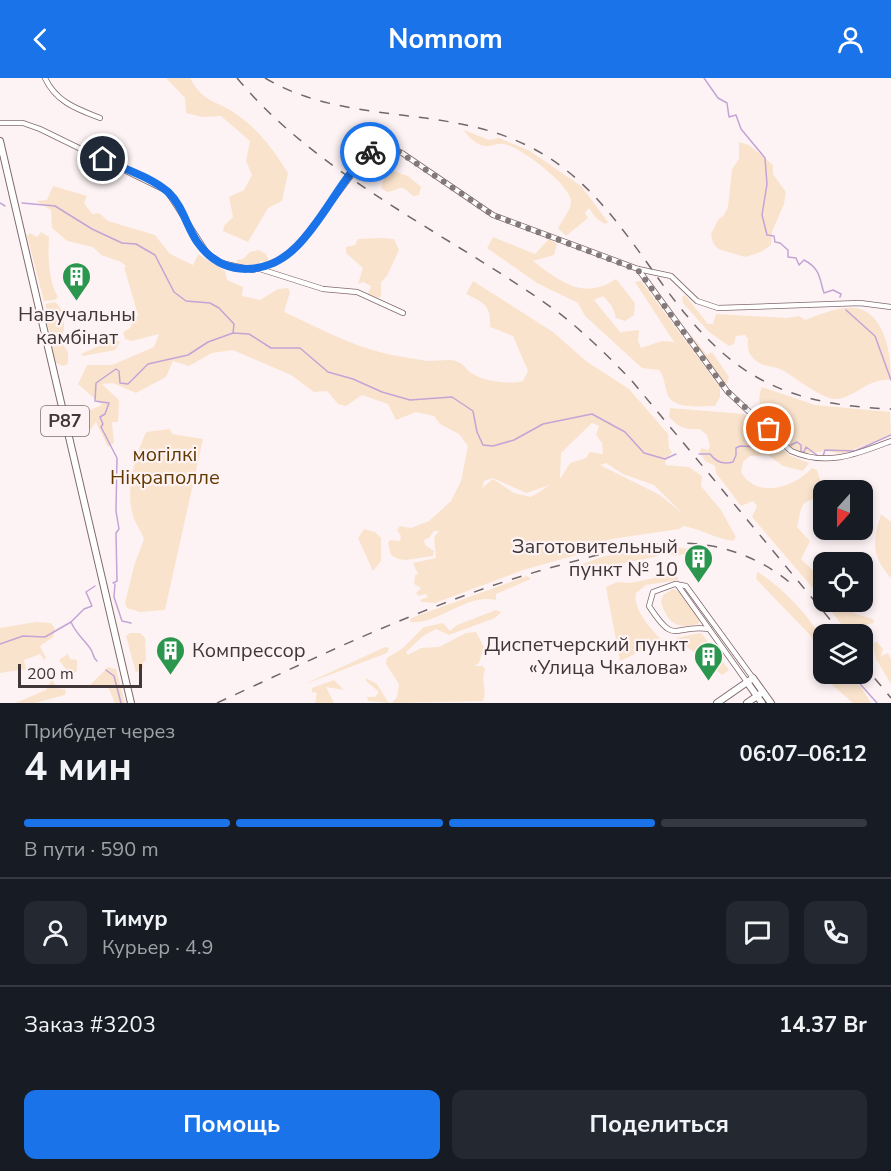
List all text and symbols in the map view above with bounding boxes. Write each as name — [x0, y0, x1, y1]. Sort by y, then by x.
text: Nomnom — [388, 21, 503, 58]
icon: back — [24, 23, 57, 56]
icon: person — [834, 23, 867, 56]
courier — [340, 122, 400, 182]
pin — [77, 133, 128, 184]
icon: bike — [354, 136, 387, 169]
icon: home — [86, 142, 119, 175]
building icon: Навучальны камбінат — [61, 260, 93, 302]
place label: Навучальны камбінат — [18, 301, 136, 351]
pin — [743, 403, 794, 454]
road number: Р87 — [41, 406, 89, 436]
icon: bag — [752, 412, 785, 445]
park label: могілкі Нікраполле — [110, 441, 220, 491]
north arrow — [813, 480, 873, 540]
map controls — [813, 480, 873, 684]
place label: Заготовительный пункт № 10 — [512, 533, 678, 583]
building icon: Заготовительный пункт № 10 — [683, 542, 715, 584]
button: locate — [813, 552, 873, 612]
button: layers — [813, 624, 873, 684]
place label: Диспетчерский пункт «Улица Чкалова» — [484, 631, 688, 681]
building icon: Компрессор — [155, 634, 187, 676]
place label: Компрессор — [192, 637, 306, 664]
building icon: Диспетчерский пункт «Улица Чкалова» — [693, 640, 725, 682]
scale bar — [18, 661, 142, 688]
text: 200 m — [27, 663, 74, 685]
text: Прибудет через — [24, 718, 175, 745]
text: 06:07–06:12 — [739, 739, 867, 769]
text: 4 мин — [24, 741, 132, 794]
text: В пути · 590 m — [24, 836, 159, 863]
button: person — [24, 901, 87, 964]
button: chat — [726, 901, 789, 964]
button: phone — [804, 901, 867, 964]
text: Тимур — [102, 904, 168, 934]
text: Курьер · 4.9 — [102, 934, 214, 961]
text: Заказ #3203 — [24, 1010, 156, 1040]
text: 14.37 Br — [779, 1010, 867, 1040]
button: Помощь — [24, 1090, 440, 1159]
button: Поделиться — [452, 1090, 867, 1159]

